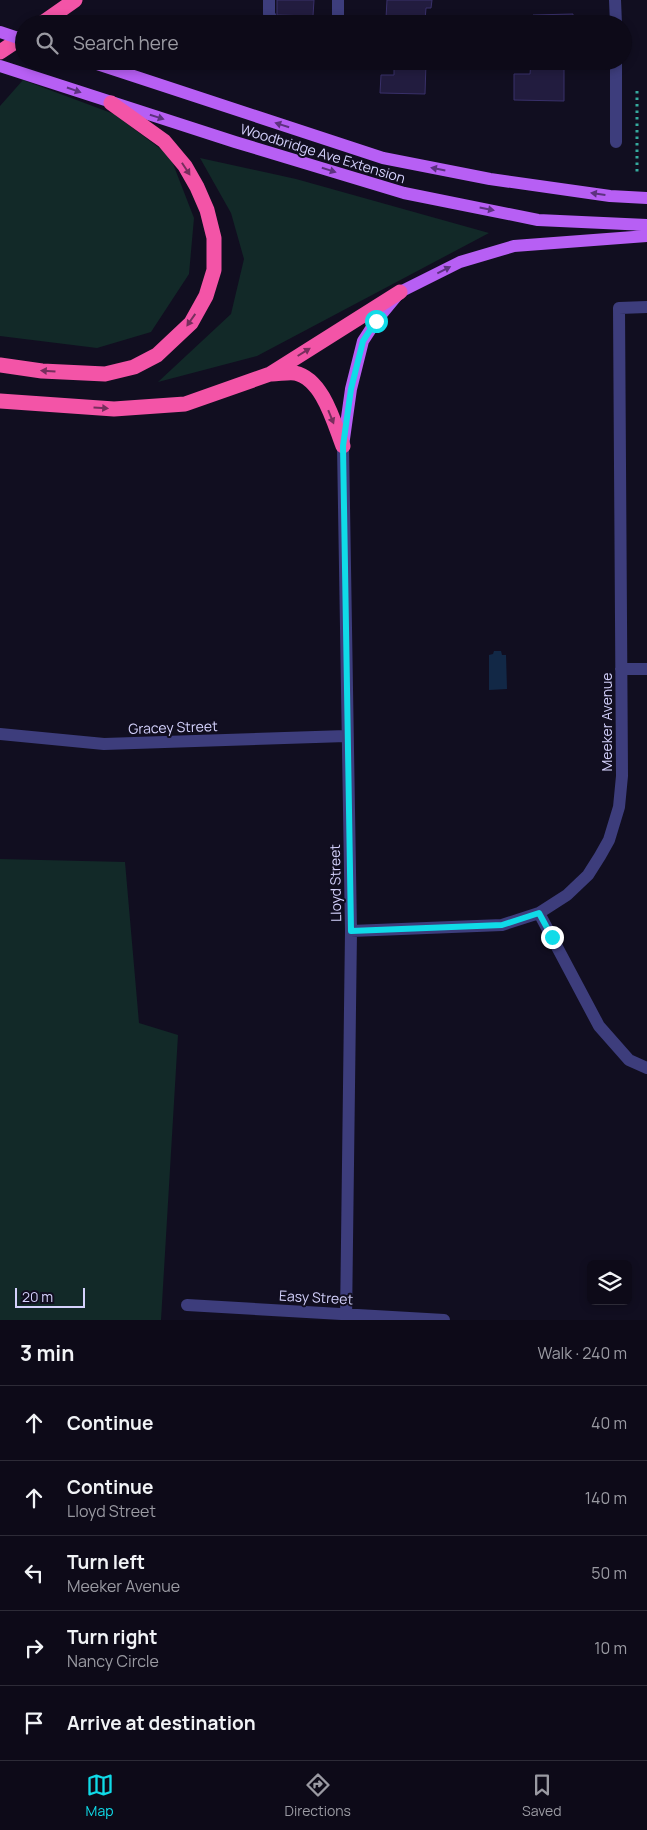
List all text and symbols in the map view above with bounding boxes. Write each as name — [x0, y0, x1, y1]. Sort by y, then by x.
search box — [15, 15, 632, 70]
icon: search — [33, 29, 61, 57]
text: Search here — [73, 30, 179, 56]
one-way arrow — [67, 86, 82, 94]
one-way arrow — [150, 114, 165, 122]
street label: Woodbridge Ave Extension — [238, 119, 408, 187]
one-way arrow — [274, 120, 289, 128]
one-way arrow — [181, 162, 191, 175]
one-way arrow — [430, 164, 446, 172]
one-way arrow — [322, 167, 337, 175]
one-way arrow — [590, 190, 606, 198]
one-way arrow — [479, 206, 495, 214]
one-way arrow — [436, 266, 451, 274]
route start — [365, 310, 388, 333]
one-way arrow — [186, 313, 196, 327]
one-way arrow — [298, 348, 311, 357]
one-way arrow — [39, 366, 55, 374]
one-way arrow — [93, 405, 109, 413]
one-way arrow — [328, 409, 336, 424]
street label: Meeker Avenue — [597, 673, 616, 771]
street label: Gracey Street — [128, 716, 218, 738]
street label: Lloyd Street — [325, 844, 345, 922]
route end — [541, 926, 564, 949]
map controls — [587, 1260, 632, 1305]
button: layers — [587, 1260, 632, 1305]
scale bar — [15, 1285, 85, 1308]
street label: Easy Street — [278, 1286, 354, 1308]
text: 20 m — [22, 1287, 53, 1306]
text: 3 min — [20, 1339, 74, 1367]
text: Walk · 240 m — [537, 1342, 627, 1364]
icon: ahead — [20, 1409, 48, 1437]
text: Continue — [67, 1410, 153, 1436]
text: 40 m — [591, 1412, 627, 1434]
text: Continue — [67, 1474, 153, 1500]
icon: ahead — [20, 1484, 48, 1512]
text: 140 m — [585, 1487, 627, 1509]
text: Lloyd Street — [67, 1500, 156, 1522]
text: Turn left — [67, 1549, 145, 1575]
icon: left — [20, 1559, 48, 1587]
text: 50 m — [591, 1562, 627, 1584]
text: Meeker Avenue — [67, 1575, 180, 1597]
text: Turn right — [67, 1624, 157, 1650]
icon: right — [20, 1634, 48, 1662]
text: 10 m — [594, 1637, 627, 1659]
text: Nancy Circle — [67, 1650, 159, 1672]
icon: arrive — [20, 1709, 48, 1737]
text: Arrive at destination — [67, 1710, 256, 1736]
tab: Map — [86, 1771, 114, 1820]
tab: Directions — [285, 1771, 351, 1820]
tab: Saved — [522, 1771, 561, 1820]

